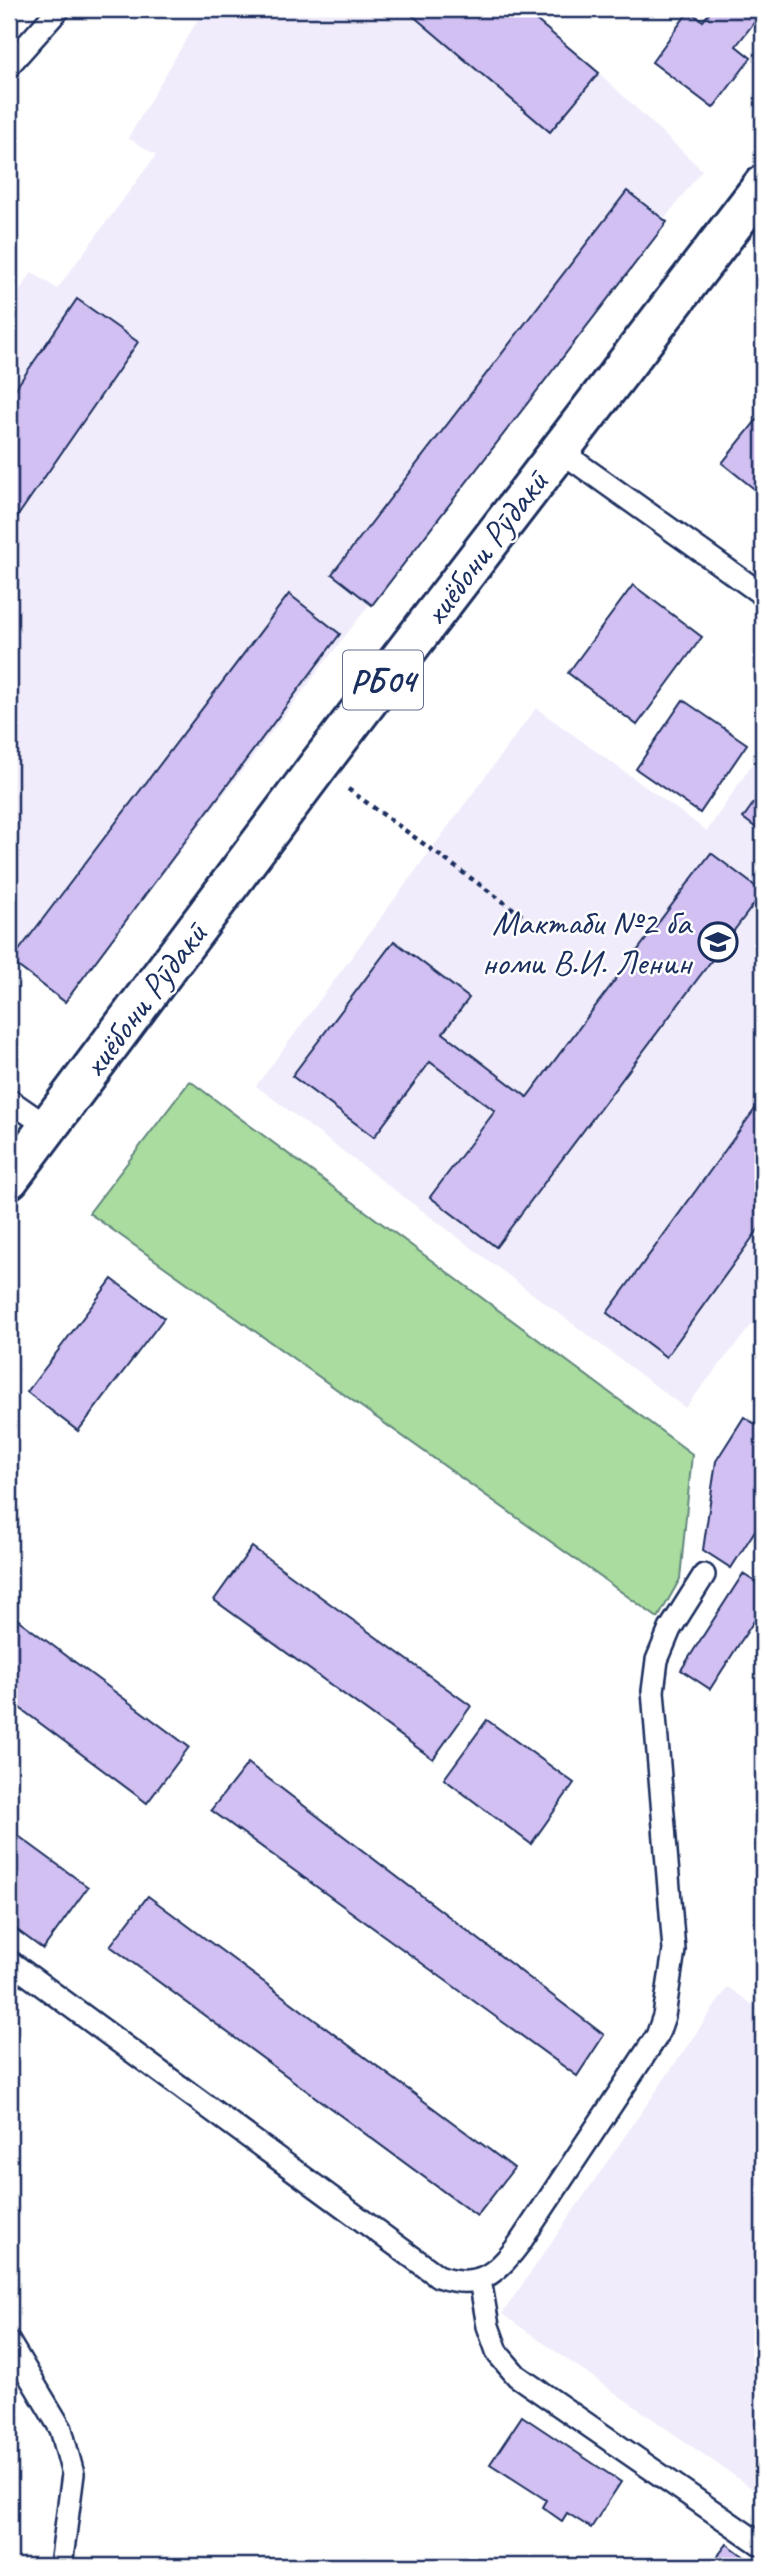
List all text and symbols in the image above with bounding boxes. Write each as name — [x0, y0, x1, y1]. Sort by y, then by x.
street label: хиёбони Рӯдакӣ — [413, 459, 559, 634]
road number: РБ04 — [343, 650, 423, 709]
place label: Мактаби №2 ба номи В.И. Ленин — [482, 900, 694, 985]
street label: хиёбони Рӯдакӣ — [72, 911, 218, 1086]
school or university icon: Мактаби №2 ба номи В.И. Ленин — [697, 921, 739, 963]

